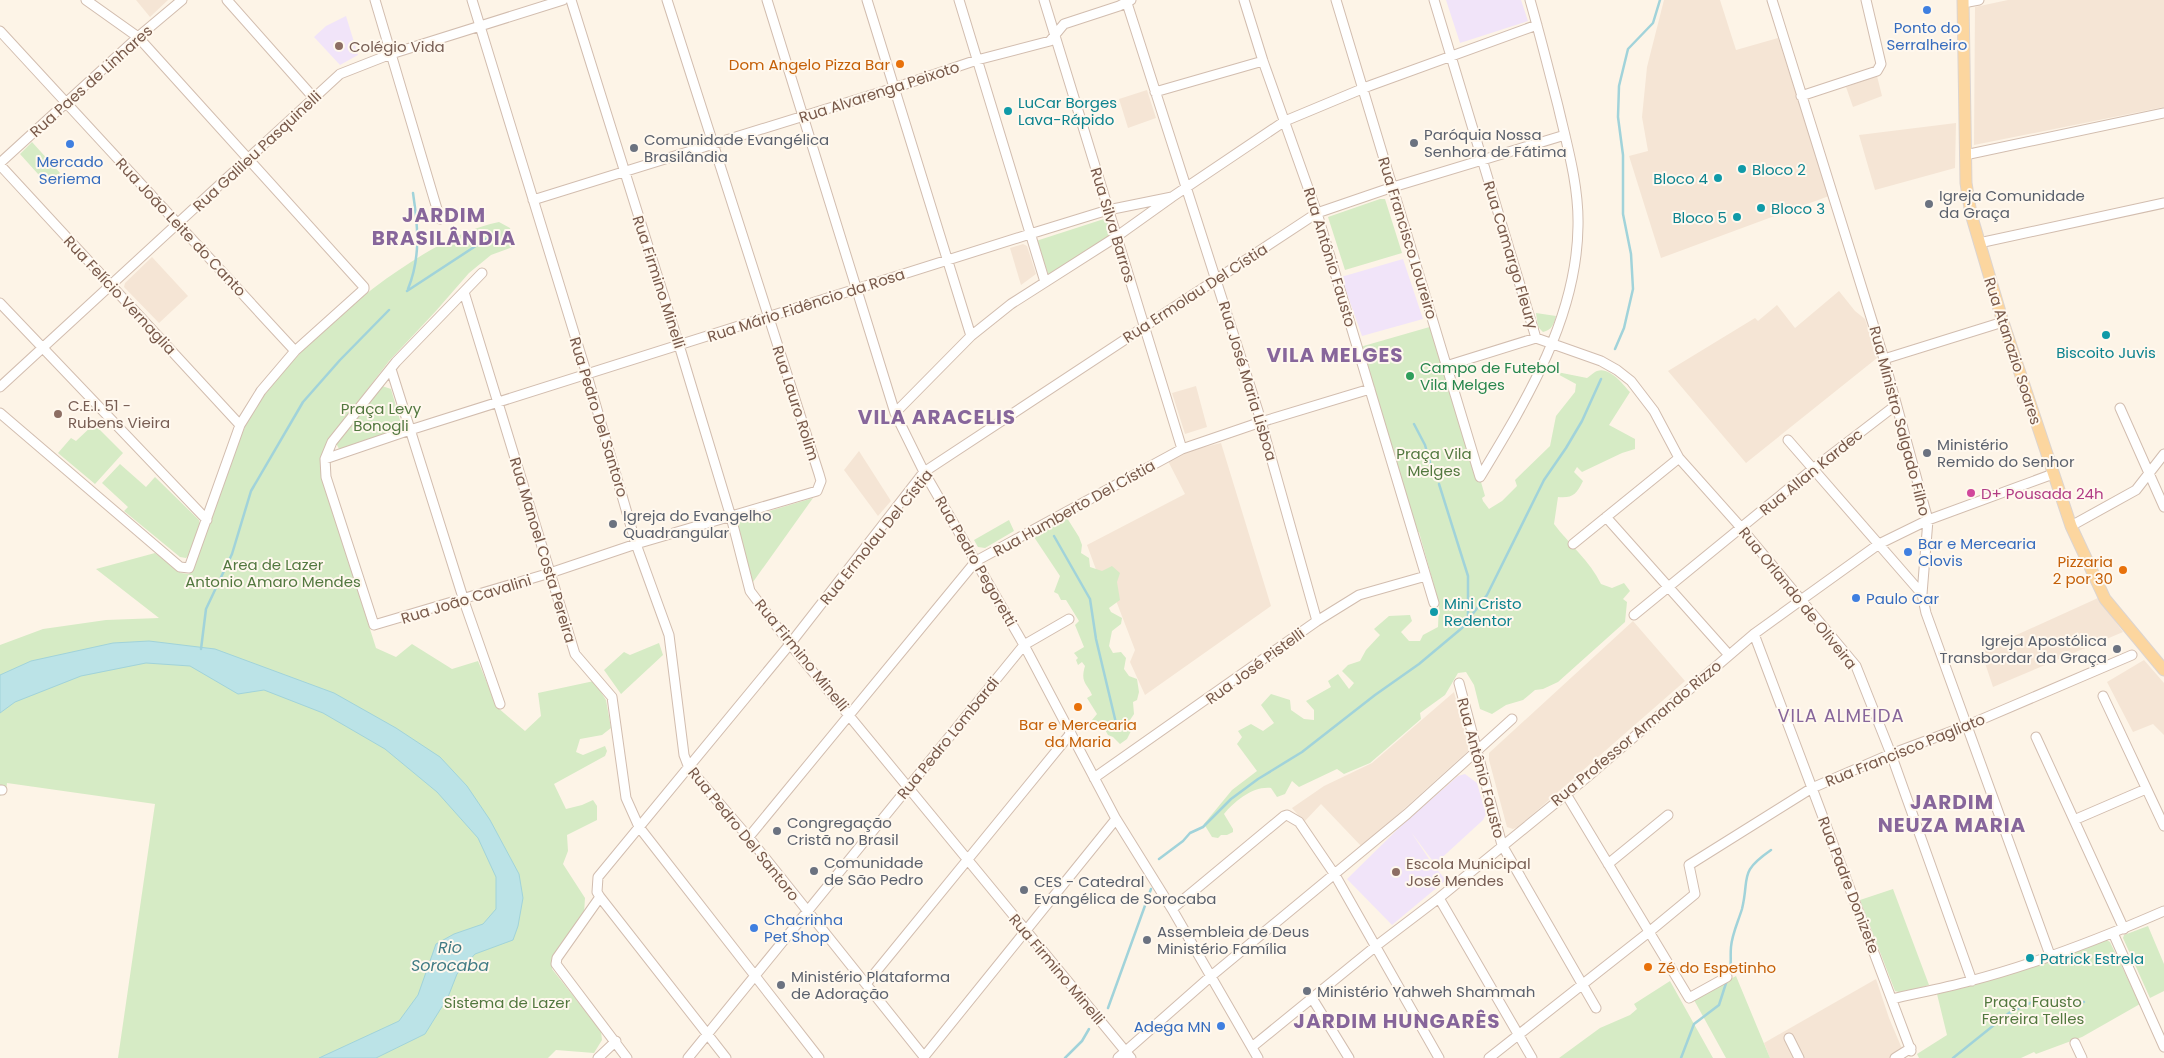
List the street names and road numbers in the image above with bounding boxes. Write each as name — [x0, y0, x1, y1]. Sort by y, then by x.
street label: Rua Paes de Linhares — [25, 20, 157, 142]
street label: Rua Alvarenga Peixoto — [796, 56, 962, 128]
street label: Rua Galileu Pasquinelli — [188, 86, 326, 216]
street label: Rua João Leite do Canto — [111, 153, 251, 301]
street label: Rua Francisco Loureiro — [1373, 154, 1443, 322]
street label: Rua Silva Barros — [1085, 165, 1141, 285]
street label: Rua Camargo Fleury — [1478, 178, 1544, 332]
street label: Rua Antônio Fausto — [1299, 185, 1361, 329]
street label: Rua Firmino Minelli — [628, 213, 690, 351]
street label: Rua Felício Vernaglia — [59, 231, 181, 359]
street label: Rua Ermolau Del Cístia — [1119, 238, 1271, 348]
street label: Rua Mário Fidêncio da Rosa — [705, 263, 907, 347]
street label: Rua Atanazio Soares — [1979, 275, 2047, 427]
street label: Rua José Maria Lisboa — [1214, 299, 1282, 463]
street label: Rua Ministro Salgado Filho — [1864, 324, 1936, 518]
street label: Rua Pedro Del Santoro — [565, 334, 633, 500]
street label: Rua Lauro Rolim — [767, 343, 825, 463]
street label: Rua Allan Kardec — [1755, 424, 1867, 520]
street label: Rua Manoel Costa Pereira — [505, 455, 581, 645]
street label: Rua Humberto Del Cístia — [989, 455, 1159, 561]
street label: Rua Ermolau Del Cístia — [815, 465, 937, 609]
street label: Rua Pedro Pegoretti — [930, 492, 1022, 630]
street label: Rua Orlando de Oliveira — [1734, 523, 1862, 673]
street label: Rua João Cavalini — [398, 569, 534, 629]
street label: Rua Firmino Minelli — [750, 595, 854, 715]
street label: Rua José Pistelli — [1201, 623, 1309, 709]
street label: Rua Professor Armando Rizzo — [1546, 655, 1726, 811]
street label: Rua Pedro Lombardi — [892, 673, 1004, 803]
street label: Rua Antônio Fausto — [1452, 695, 1510, 841]
street label: Rua Francisco Pagliato — [1822, 708, 1988, 792]
street label: Rua Pedro Del Santoro — [683, 763, 805, 905]
street label: Rua Padre Donizete — [1813, 813, 1885, 957]
street label: Rua Firmino Minelli — [1004, 909, 1110, 1029]

